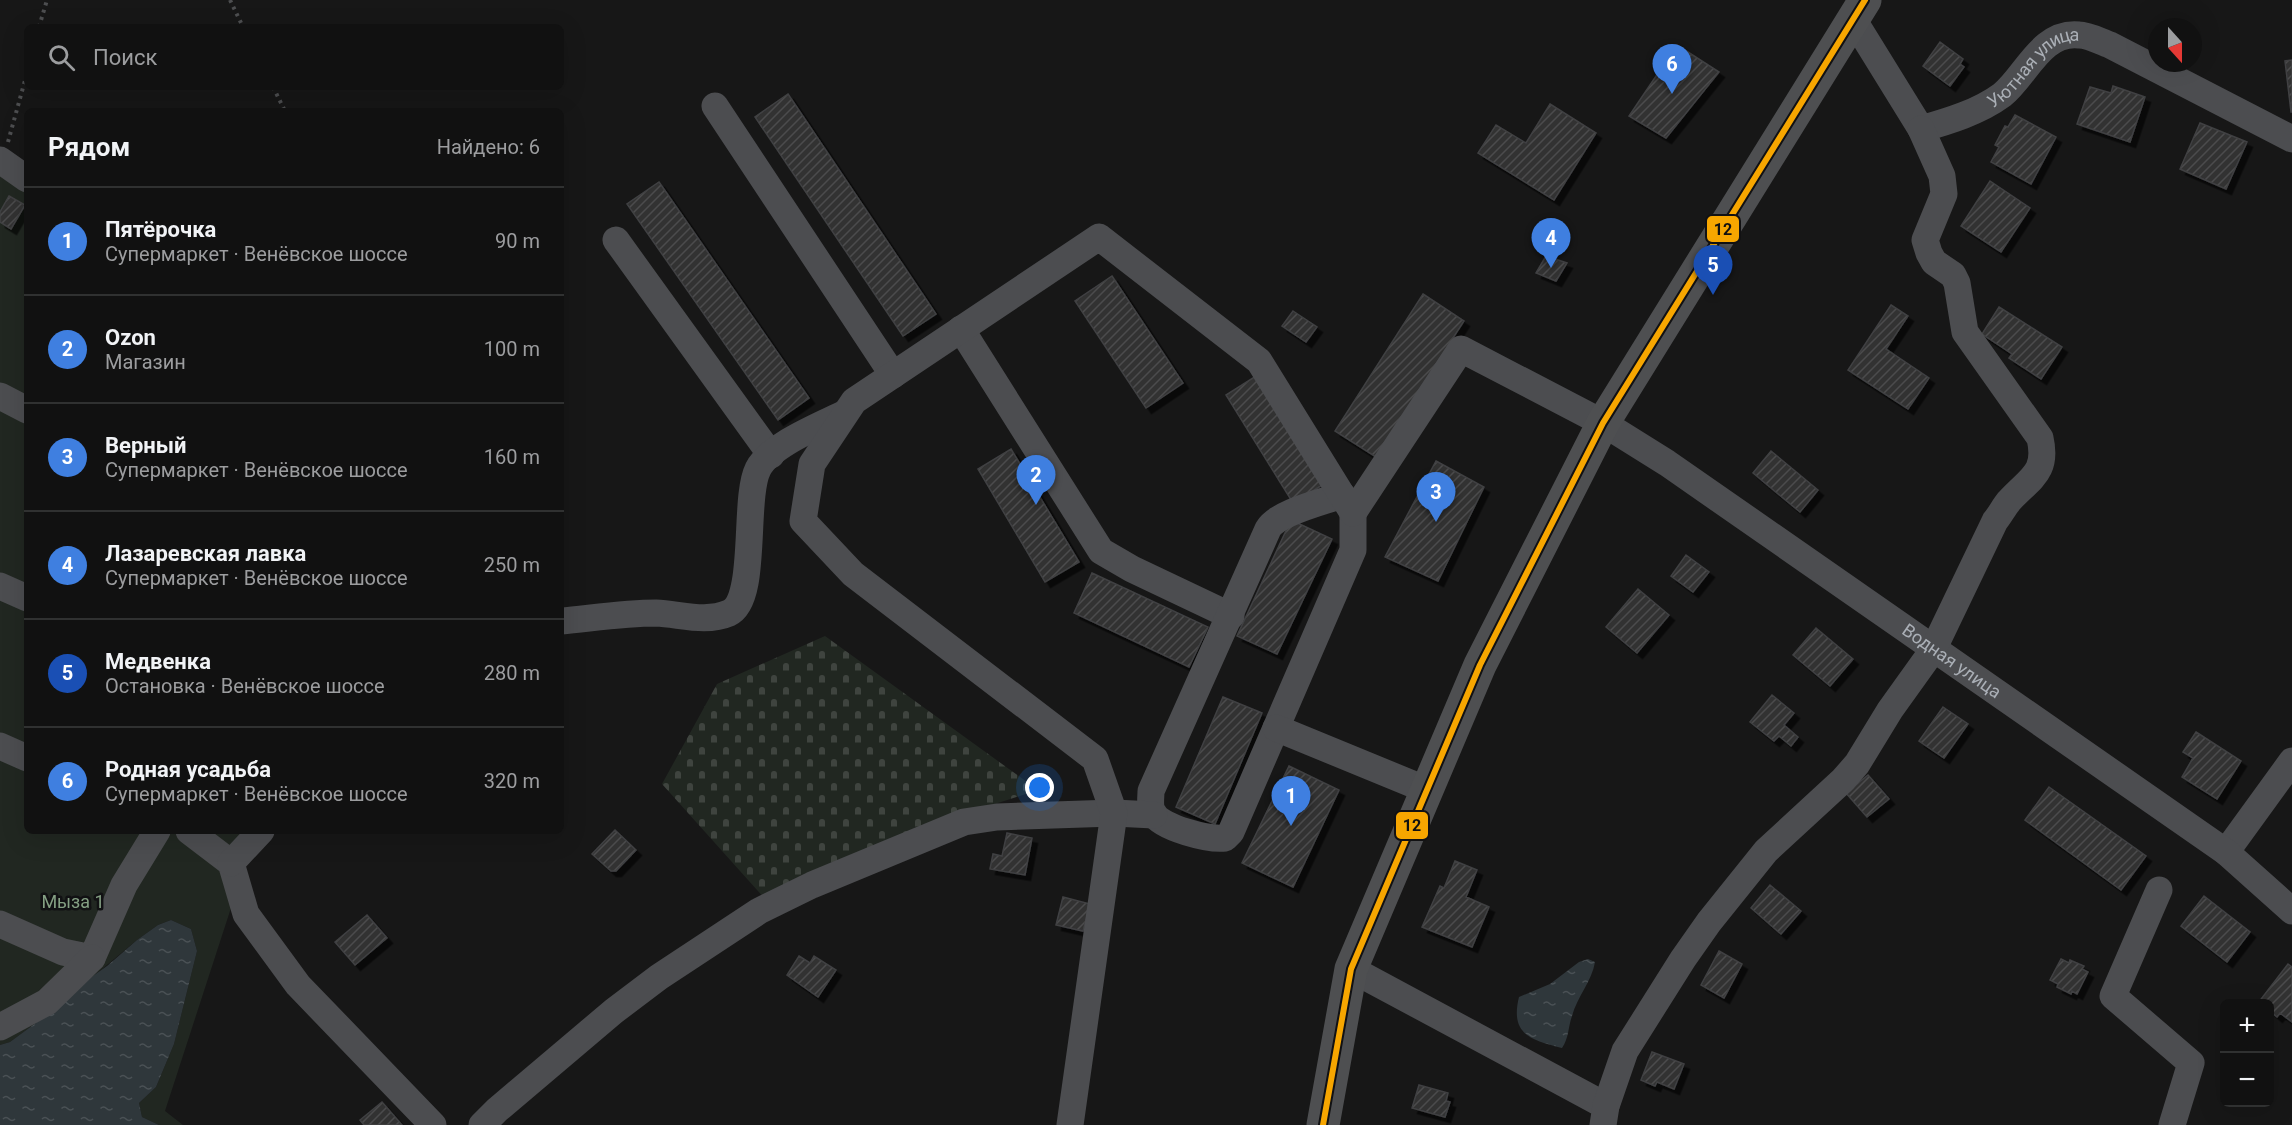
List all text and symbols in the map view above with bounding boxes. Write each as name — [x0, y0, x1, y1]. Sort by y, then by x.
north arrow — [2148, 18, 2202, 72]
search box — [24, 24, 564, 90]
street label: Уютная улица — [1983, 24, 2079, 112]
icon: search — [45, 41, 78, 74]
pin: 6 — [1652, 44, 1692, 94]
text: Поиск — [93, 45, 157, 70]
text: Рядом — [48, 132, 130, 162]
text: Найдено: 6 — [437, 135, 540, 159]
line badge: 12 — [1706, 215, 1740, 243]
text: Пятёрочка — [105, 217, 216, 242]
pin: 4 — [1532, 218, 1570, 268]
text: 12 — [1714, 220, 1732, 239]
text: 1 — [62, 229, 73, 253]
text: 90 m — [495, 229, 540, 253]
text: Супермаркет · Венёвское шоссе — [105, 242, 408, 266]
pin: 5 — [1694, 246, 1732, 295]
text: Ozon — [105, 325, 156, 350]
text: 2 — [62, 337, 73, 361]
text: 100 m — [484, 337, 540, 361]
text: Магазин — [105, 350, 186, 374]
text: Верный — [105, 433, 186, 458]
text: 3 — [62, 445, 73, 469]
text: 160 m — [484, 445, 540, 469]
pin: 2 — [1016, 456, 1056, 505]
text: Супермаркет · Венёвское шоссе — [105, 458, 408, 482]
pin: 3 — [1416, 472, 1456, 522]
text: Лазаревская лавка — [105, 541, 306, 566]
text: 4 — [62, 553, 73, 577]
text: 250 m — [484, 553, 540, 577]
text: Супермаркет · Венёвское шоссе — [105, 566, 408, 590]
street label: Водная улица — [1898, 619, 2005, 702]
text: Медвенка — [105, 649, 211, 674]
text: 5 — [62, 661, 73, 685]
text: 280 m — [484, 661, 540, 685]
text: Остановка · Венёвское шоссе — [105, 674, 385, 698]
text: Родная усадьба — [105, 757, 271, 782]
text: 6 — [62, 769, 73, 793]
text: 320 m — [484, 769, 540, 793]
your location — [1025, 773, 1054, 802]
pin: 1 — [1272, 776, 1310, 826]
text: Супермаркет · Венёвское шоссе — [105, 782, 408, 806]
line badge: 12 — [1395, 811, 1429, 840]
text: 12 — [1403, 816, 1421, 835]
park label: Мыза 1 — [41, 891, 105, 912]
map controls — [2220, 999, 2274, 1107]
button: + — [2220, 999, 2274, 1053]
button: − — [2220, 1053, 2274, 1107]

